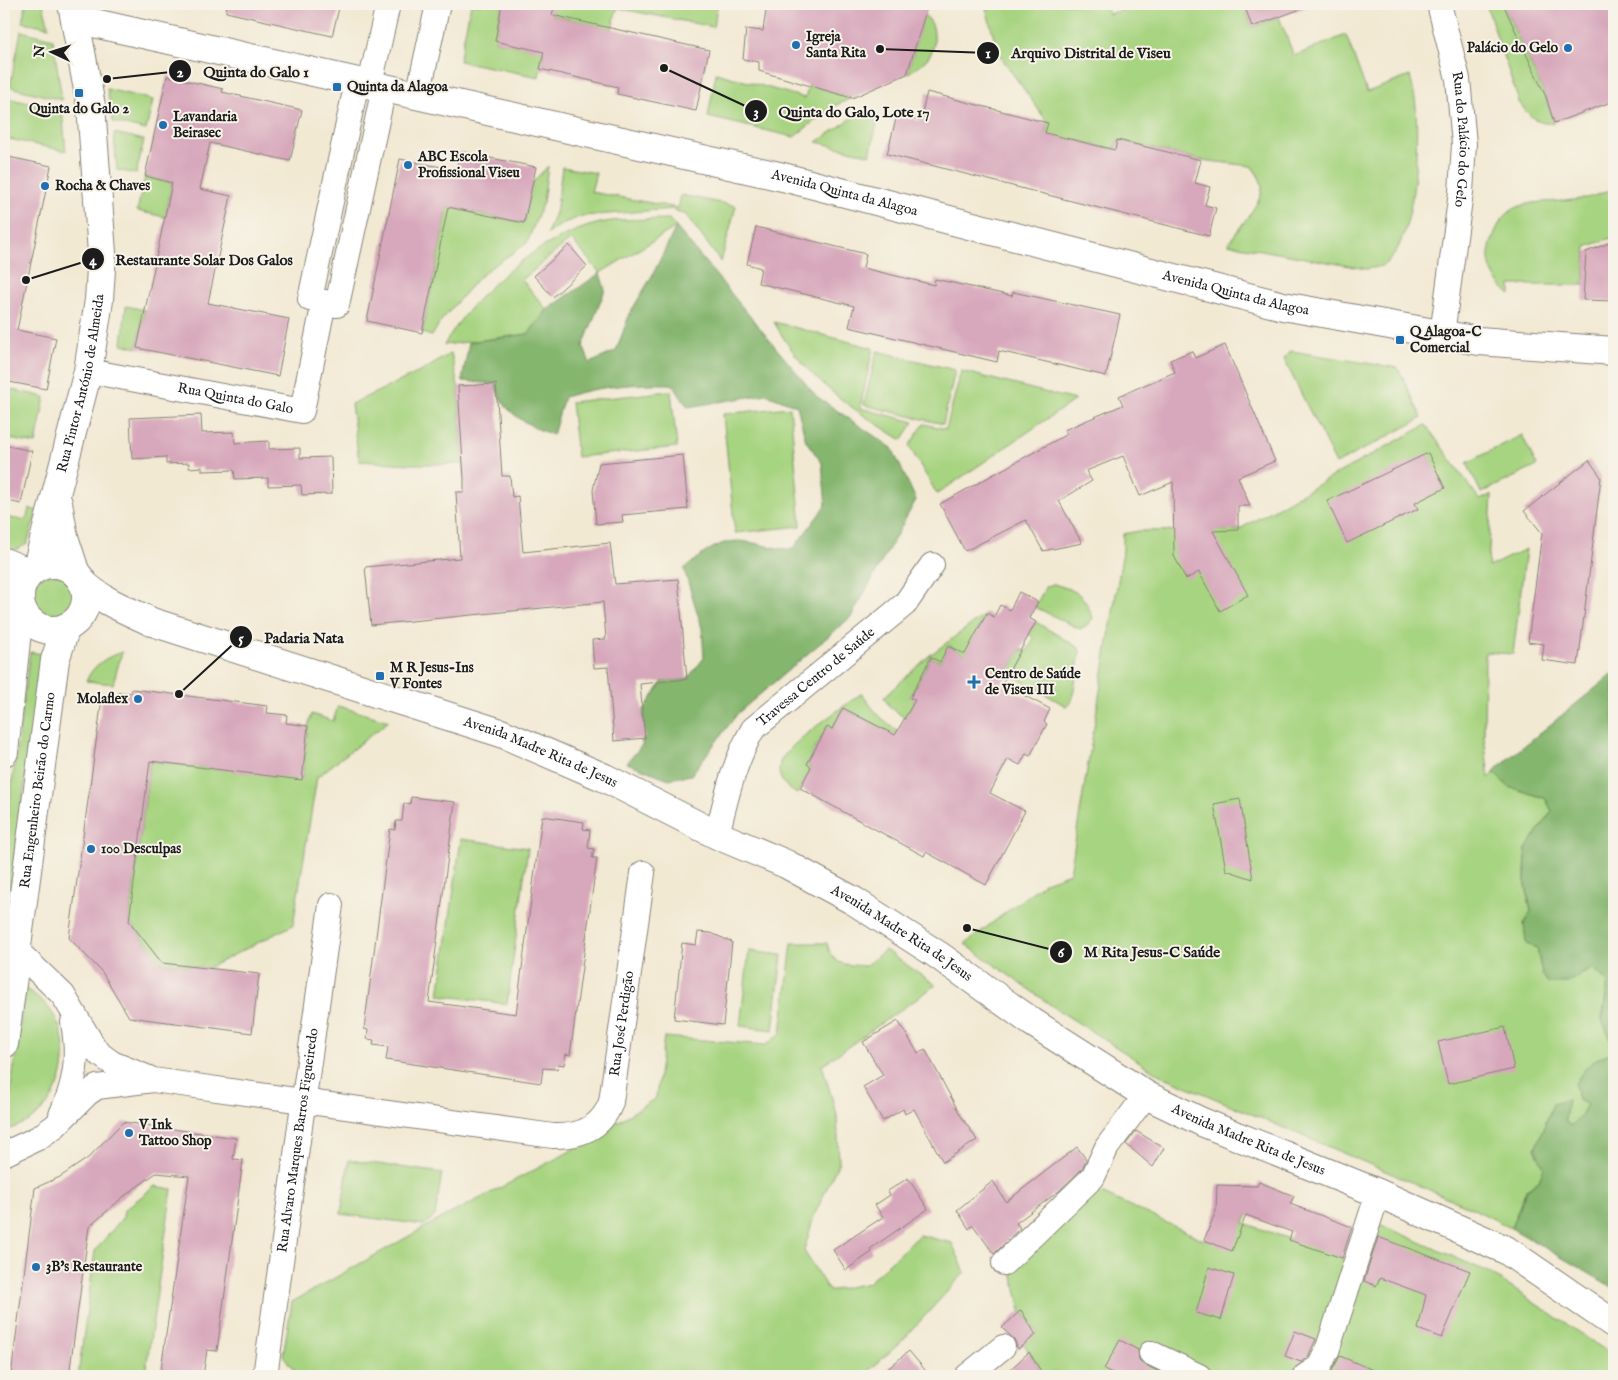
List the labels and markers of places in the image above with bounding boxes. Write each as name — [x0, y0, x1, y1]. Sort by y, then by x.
place label: Igreja Santa Rita — [806, 28, 867, 62]
callout: Arquivo Distrital de Viseu — [976, 38, 1180, 68]
marker: Igreja Santa Rita — [790, 39, 802, 51]
place label: Palácio do Gelo — [1467, 39, 1558, 57]
marker: Palácio do Gelo — [1562, 42, 1574, 54]
callout: Quinta do Galo 1 — [168, 56, 319, 86]
place label: Quinta da Alagoa — [347, 78, 449, 96]
marker: Quinta da Alagoa — [331, 81, 343, 93]
marker: Quinta do Galo 2 — [73, 87, 85, 99]
callout: Quinta do Galo, Lote 17 — [744, 96, 939, 126]
place label: Quinta do Galo 2 — [29, 100, 129, 118]
place label: Lavandaria Beirasec — [173, 108, 238, 142]
marker: Lavandaria Beirasec — [157, 119, 169, 131]
place label: ABC Escola Profissional Viseu — [417, 148, 521, 182]
marker: ABC Escola Profissional Viseu — [402, 159, 414, 171]
place label: Rocha & Chaves — [55, 177, 150, 195]
marker: Rocha & Chaves — [39, 180, 51, 192]
callout: Restaurante Solar Dos Galos — [81, 244, 303, 274]
place label: Q Alagoa-C Comercial — [1410, 323, 1482, 357]
marker: Q Alagoa-C Comercial — [1394, 334, 1406, 346]
callout: Padaria Nata — [229, 622, 353, 652]
place label: M R Jesus-Ins V Fontes — [389, 659, 474, 693]
place label: Centro de Saúde de Viseu III — [985, 665, 1081, 699]
marker: M R Jesus-Ins V Fontes — [374, 670, 386, 682]
marker: Centro de Saúde de Viseu III — [967, 675, 981, 689]
place label: Molaflex — [77, 690, 128, 708]
marker: Molaflex — [132, 693, 144, 705]
place label: 100 Desculpas — [101, 840, 181, 858]
marker: 100 Desculpas — [85, 843, 97, 855]
callout: M Rita Jesus-C Saúde — [1049, 937, 1230, 967]
place label: V Ink Tattoo Shop — [138, 1116, 212, 1150]
marker: V Ink Tattoo Shop — [123, 1127, 135, 1139]
place label: 3B's Restaurante — [46, 1258, 143, 1276]
marker: 3B's Restaurante — [30, 1261, 42, 1273]

